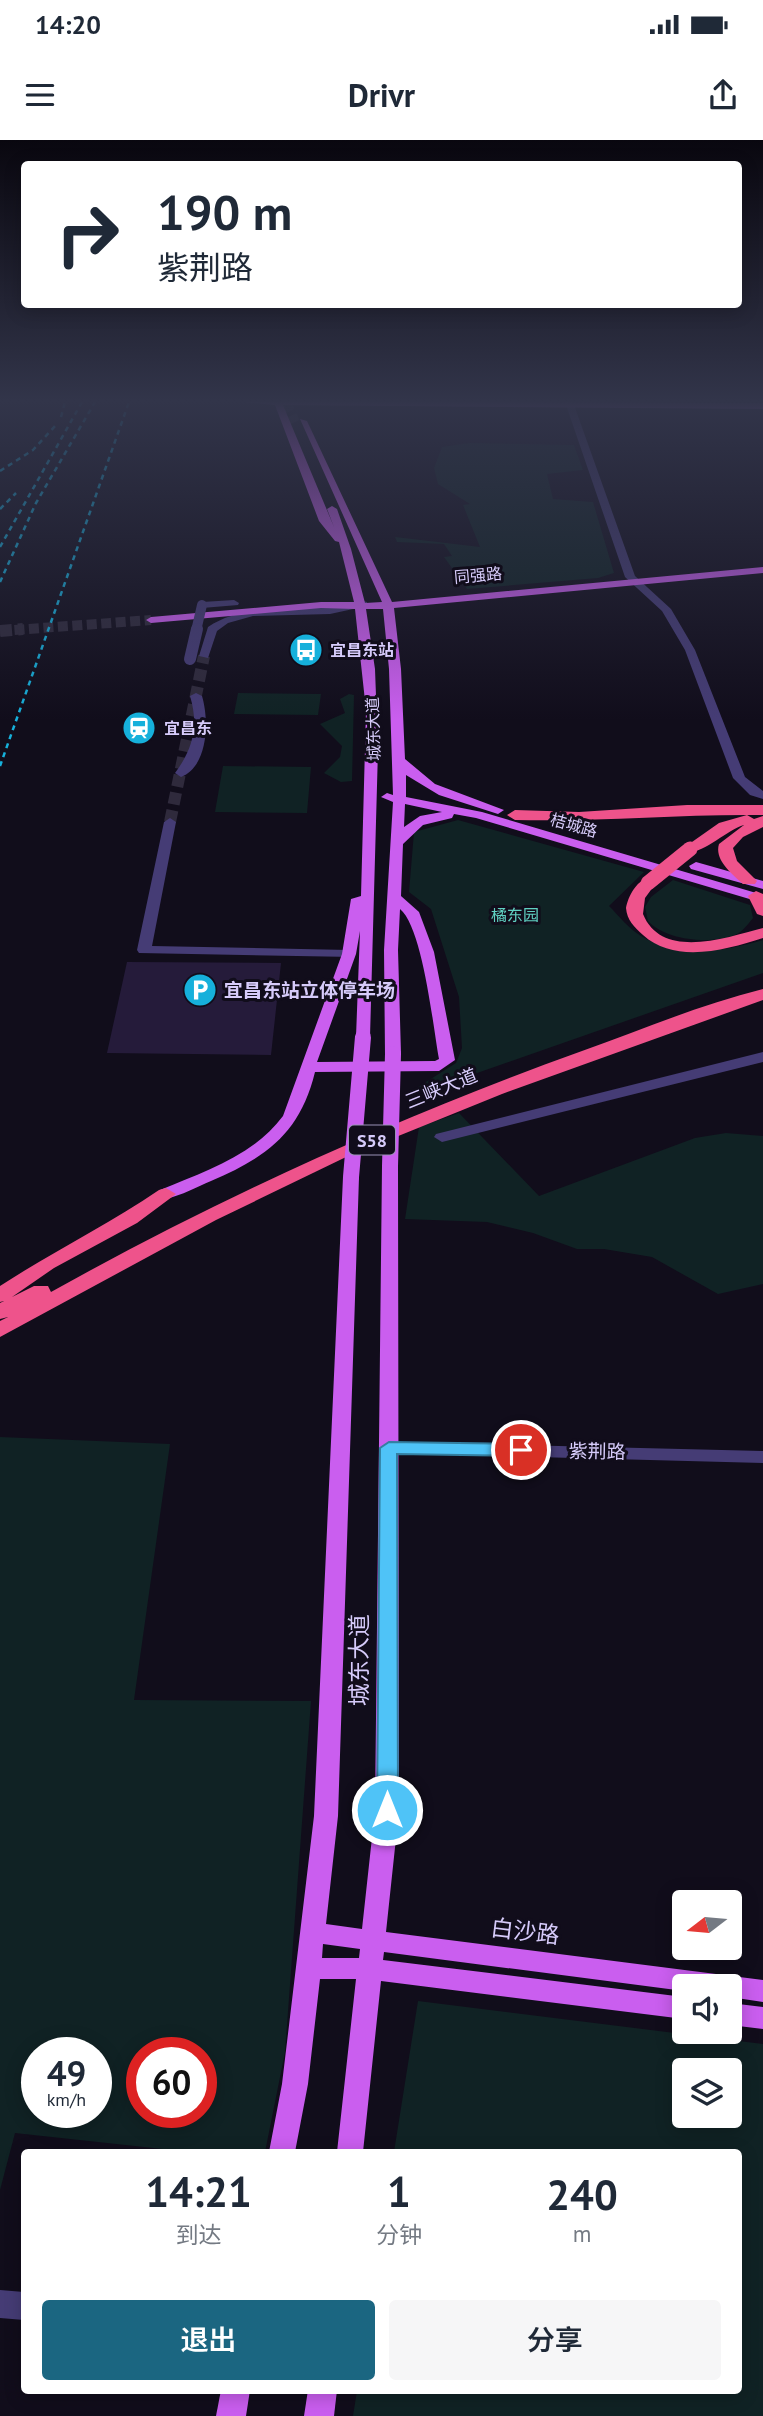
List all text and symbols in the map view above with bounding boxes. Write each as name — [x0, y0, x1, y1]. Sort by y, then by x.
text: 14:20 — [35, 8, 101, 41]
text: Drivr — [348, 74, 415, 116]
icon: menu — [21, 76, 59, 114]
icon: share — [704, 76, 742, 114]
text: 190 m — [157, 180, 292, 244]
icon: right — [42, 189, 133, 280]
text: 紫荆路 — [157, 246, 253, 288]
street label: 同强路 — [453, 563, 503, 587]
bus stop icon: 宜昌东站 — [287, 631, 325, 669]
place label: 宜昌东站 — [330, 640, 394, 660]
street label: 城东大道 — [362, 697, 384, 761]
station icon: 宜昌东 — [120, 709, 158, 747]
place label: 宜昌东 — [164, 718, 212, 738]
street label: 桔城路 — [548, 809, 600, 841]
park label: 橘东园 — [491, 905, 539, 925]
parking icon: 宜昌东站立体停车场 — [181, 971, 219, 1009]
place label: 宜昌东站立体停车场 — [224, 978, 395, 1002]
street label: 三峡大道 — [401, 1063, 481, 1113]
road number: S58 — [349, 1126, 395, 1155]
pin — [491, 1420, 551, 1480]
icon: arrive — [502, 1431, 540, 1469]
street label: 紫荆路 — [568, 1439, 626, 1463]
street label: 城东大道 — [344, 1614, 373, 1706]
position arrow — [350, 1773, 424, 1847]
north arrow — [672, 1890, 742, 1960]
map controls — [672, 1890, 742, 2128]
street label: 白沙路 — [489, 1912, 561, 1950]
button: sound — [672, 1974, 742, 2044]
speed limit sign: 60 — [126, 2037, 217, 2128]
text: 49 — [47, 2050, 86, 2096]
button: layers — [672, 2058, 742, 2128]
text: km/h — [47, 2088, 86, 2111]
text: 14:21 — [145, 2164, 252, 2219]
text: 1 — [387, 2164, 411, 2219]
text: 240 — [546, 2167, 618, 2222]
text: m — [573, 2219, 591, 2248]
text: 到达 — [176, 2220, 222, 2249]
text: 分钟 — [376, 2220, 422, 2249]
button: 退出 — [42, 2300, 375, 2380]
button: 分享 — [389, 2300, 721, 2380]

